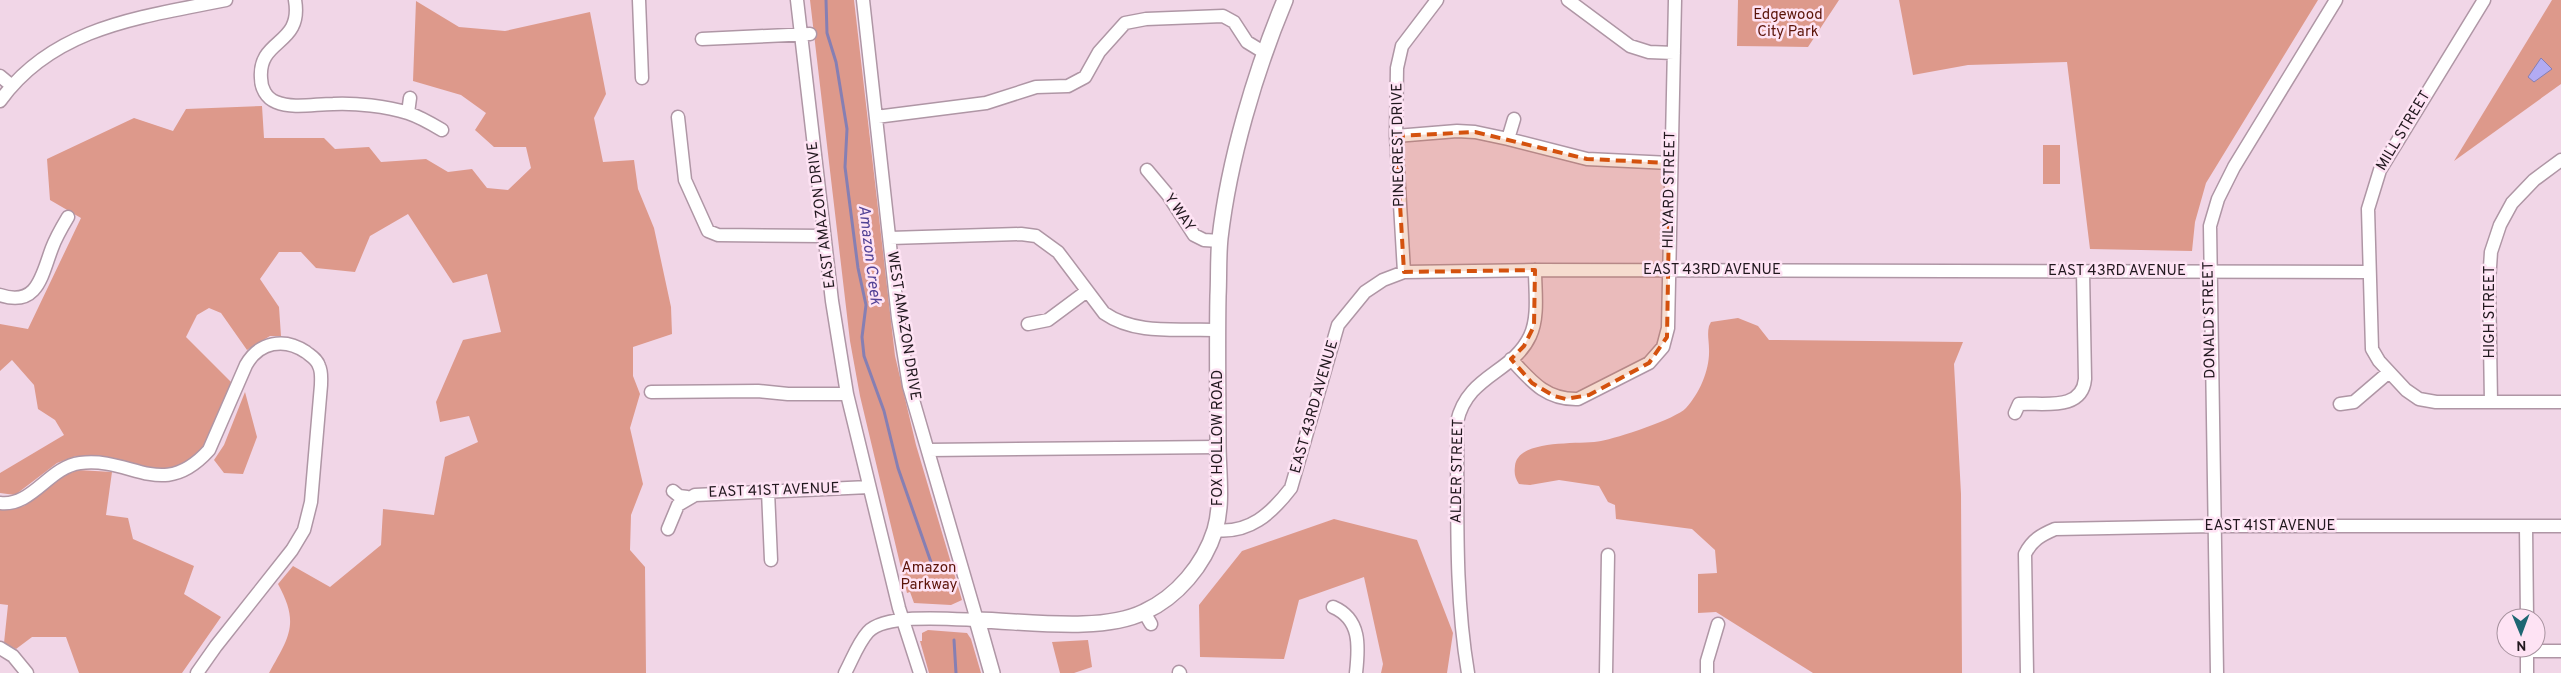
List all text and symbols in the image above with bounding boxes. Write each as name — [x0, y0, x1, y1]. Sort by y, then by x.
park label: Edgewood City Park — [1753, 6, 1823, 42]
street label: PINECREST DRIVE — [1388, 83, 1410, 207]
street label: MILL STREET — [2373, 87, 2435, 175]
street label: HILYARD STREET — [1659, 131, 1681, 249]
street label: EAST AMAZON DRIVE — [804, 140, 840, 290]
street label: Y WAY — [1159, 190, 1199, 236]
water label: Amazon Creek — [853, 204, 885, 307]
street label: WEST AMAZON DRIVE — [882, 250, 924, 402]
street label: EAST 43RD AVENUE — [1643, 261, 1781, 280]
street label: DONALD STREET — [2199, 261, 2221, 379]
street label: EAST 43RD AVENUE — [2048, 262, 2186, 281]
street label: HIGH STREET — [2481, 266, 2500, 359]
street label: EAST 43RD AVENUE — [1287, 338, 1343, 476]
street label: FOX HOLLOW ROAD — [1209, 370, 1228, 506]
street label: ALDER STREET — [1448, 418, 1468, 524]
street label: EAST 41ST AVENUE — [708, 479, 840, 503]
street label: EAST 41ST AVENUE — [2204, 517, 2336, 536]
park label: Amazon Parkway — [900, 559, 958, 595]
north arrow — [2496, 608, 2546, 658]
text: N — [2516, 636, 2526, 653]

